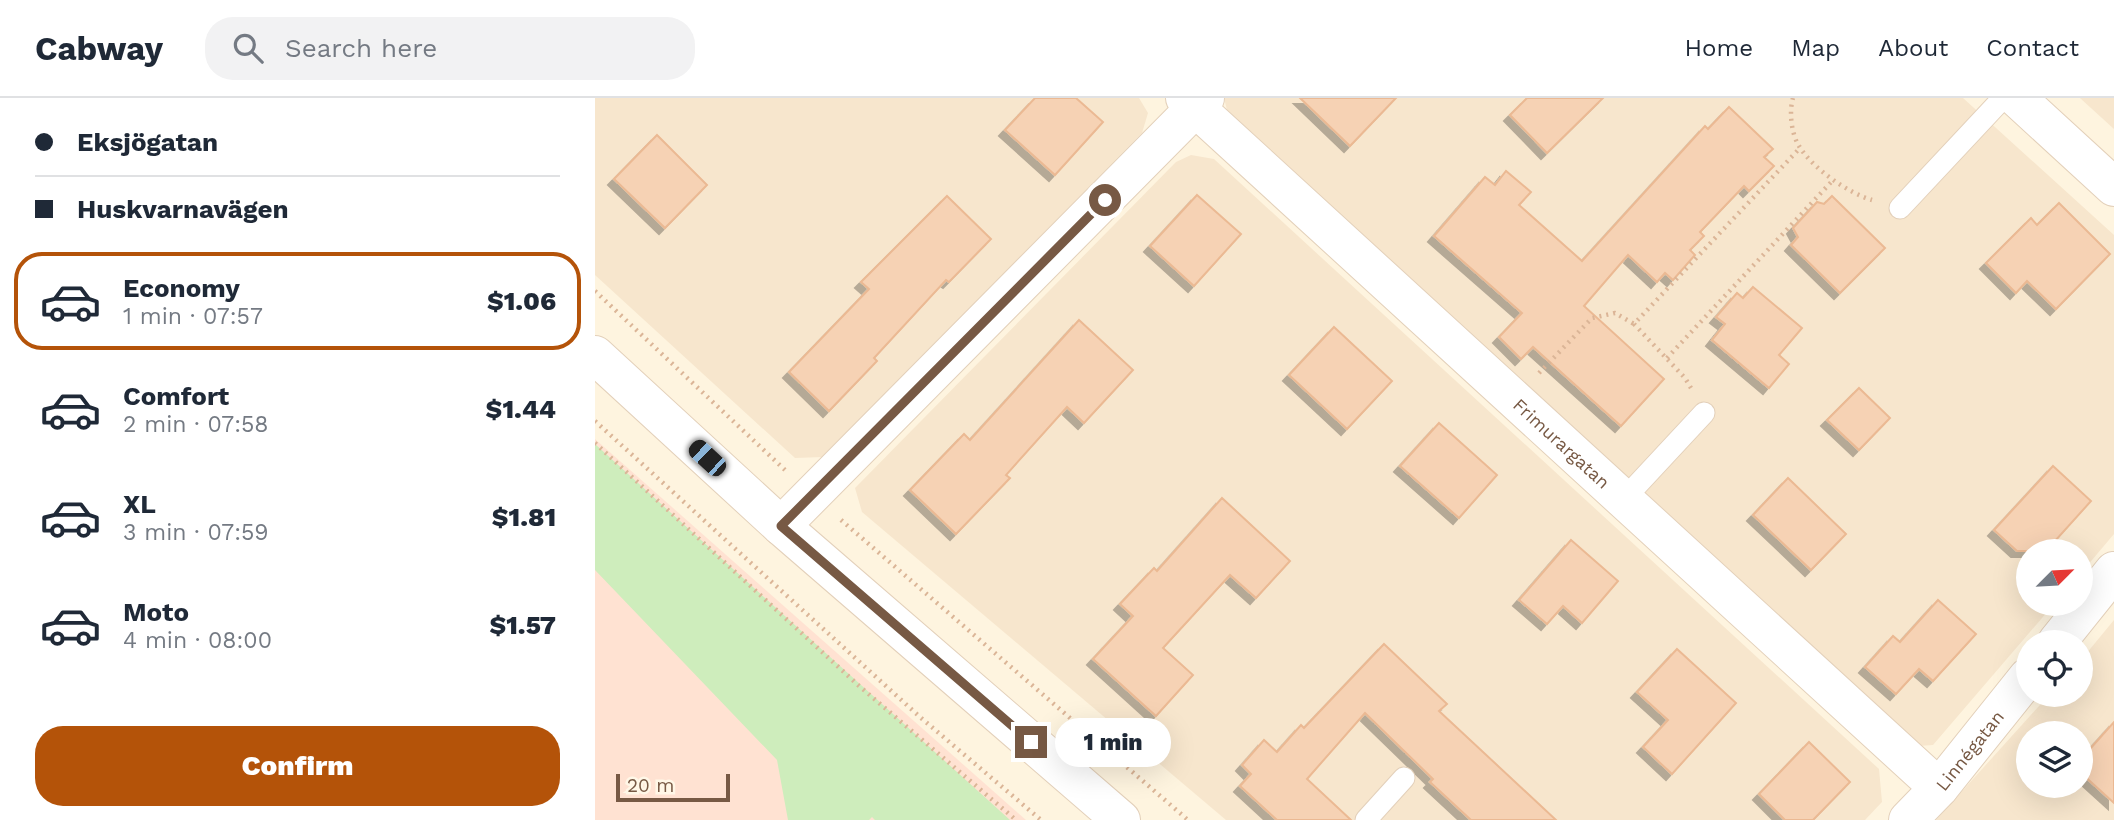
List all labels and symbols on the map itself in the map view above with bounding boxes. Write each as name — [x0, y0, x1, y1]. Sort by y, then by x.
route start — [1089, 184, 1121, 216]
street label: Frimurargatan — [1509, 394, 1615, 492]
car — [685, 436, 730, 480]
north arrow — [2016, 539, 2093, 616]
street label: Linnégatan — [1931, 706, 2008, 794]
callout: 1 min — [1055, 718, 1171, 766]
route end — [1015, 726, 1047, 758]
scale bar — [616, 771, 730, 803]

